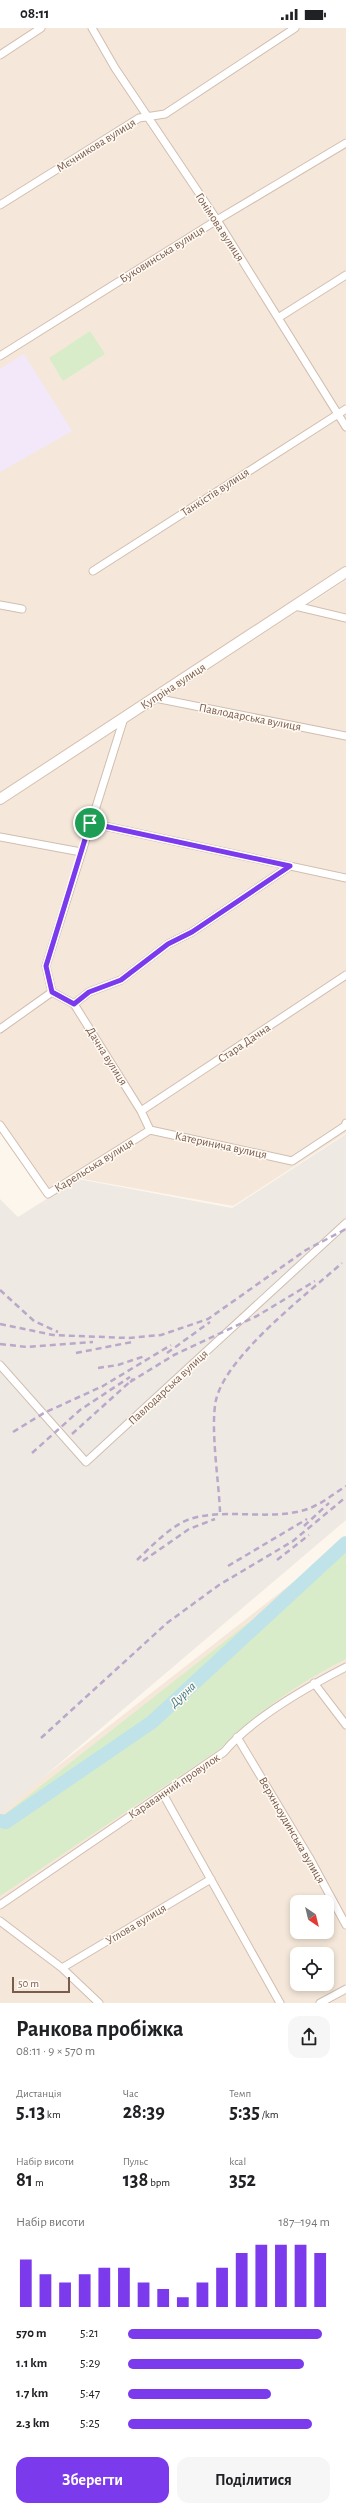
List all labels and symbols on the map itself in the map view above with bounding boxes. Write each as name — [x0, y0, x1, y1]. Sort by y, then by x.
street label: Мєчникова вулиця — [54, 116, 138, 175]
street label: Гонімова вулиця — [193, 191, 247, 264]
street label: Буковинська вулиця — [117, 223, 207, 286]
street label: Танкістів вулиця — [179, 466, 252, 519]
street label: Купріна вулиця — [138, 661, 208, 712]
street label: Павлодарська вулиця — [198, 701, 302, 734]
pin — [73, 806, 107, 840]
street label: Стара Дачна — [216, 1021, 273, 1065]
street label: Дачна вулиця — [83, 1025, 130, 1088]
street label: Катеринича вулиця — [174, 1129, 268, 1162]
street label: Карельська вулиця — [52, 1136, 136, 1195]
street label: Павлодарська вулиця — [126, 1347, 211, 1428]
water label: Дурна — [167, 1680, 199, 1711]
street label: Караванний провулок — [126, 1751, 223, 1822]
street label: Верхньоудинська вулиця — [256, 1775, 327, 1886]
north arrow — [290, 1895, 334, 1939]
street label: Углова вулиця — [104, 1901, 169, 1948]
scale bar — [12, 1975, 70, 1994]

